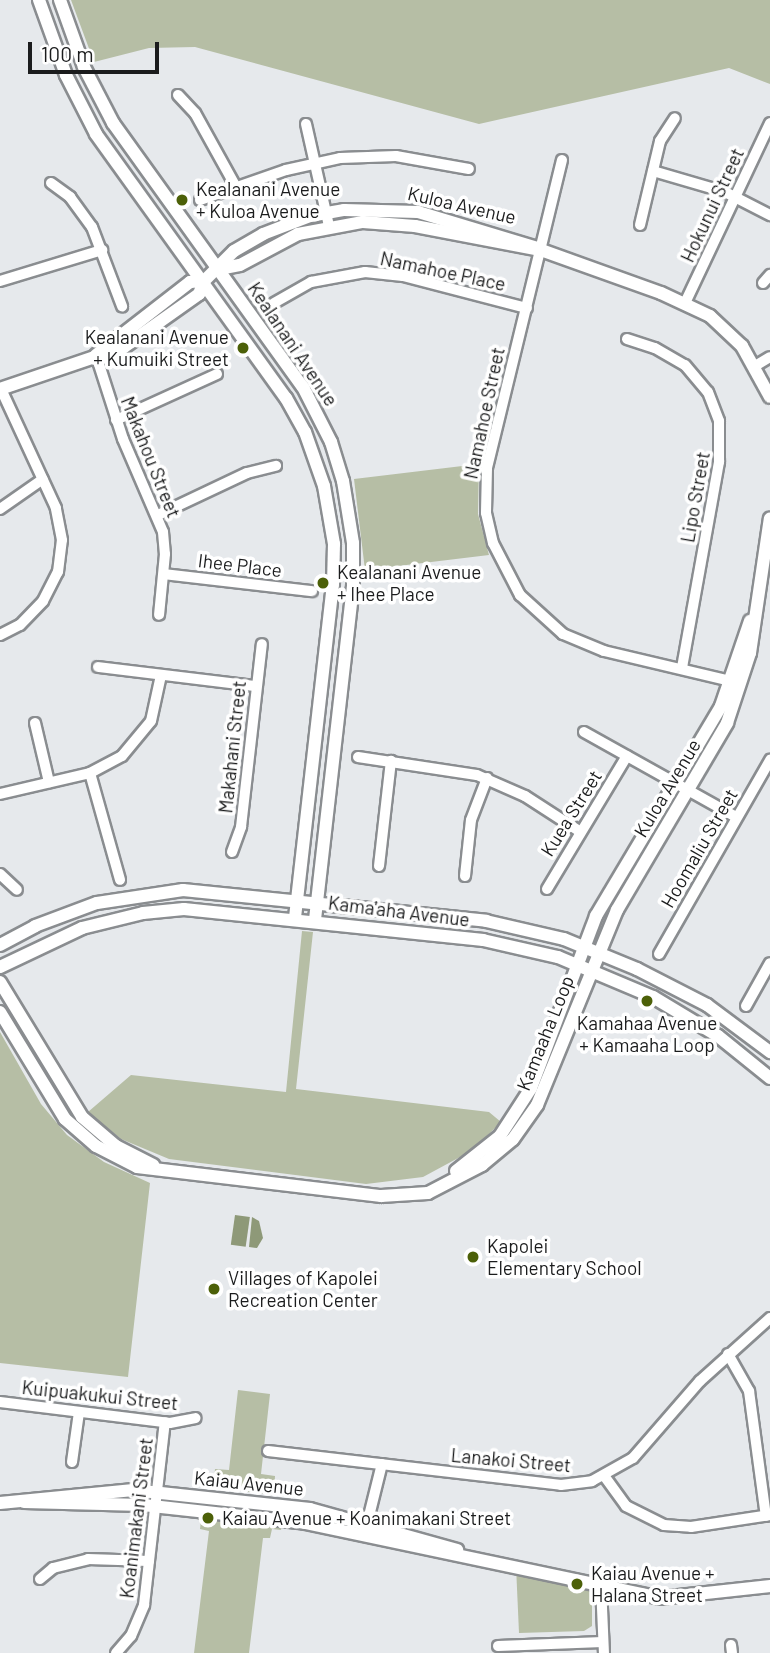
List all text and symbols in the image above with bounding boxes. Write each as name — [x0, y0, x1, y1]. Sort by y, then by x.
scale bar — [32, 28, 163, 72]
text: 100 m — [41, 41, 94, 66]
street label: Hokunui Street — [676, 144, 748, 266]
place label: Kealanani Avenue + Kuloa Avenue — [196, 178, 340, 222]
street label: Kuloa Avenue — [406, 181, 518, 229]
marker: Kealanani Avenue + Kuloa Avenue — [174, 192, 190, 208]
street label: Namahoe Place — [378, 247, 508, 295]
street label: Kealanani Avenue — [243, 278, 343, 410]
place label: Kealanani Avenue + Kumuiki Street — [85, 326, 229, 370]
marker: Kealanani Avenue + Kumuiki Street — [235, 340, 251, 356]
street label: Namahoe Street — [459, 345, 509, 481]
street label: Makahou Street — [116, 393, 186, 521]
street label: Lipo Street — [676, 450, 714, 544]
street label: Ihee Place — [197, 549, 283, 581]
place label: Kealanani Avenue + Ihee Place — [337, 561, 481, 605]
marker: Kealanani Avenue + Ihee Place — [315, 575, 331, 591]
street label: Makahani Street — [214, 680, 250, 814]
street label: Kuloa Avenue — [629, 735, 705, 841]
street label: Kuea Street — [536, 766, 606, 860]
street label: Hoomaliu Street — [656, 784, 742, 912]
street label: Kama'aha Avenue — [327, 891, 471, 931]
street label: Kamaaha Loop — [512, 972, 578, 1094]
marker: Kamahaa Avenue + Kamaaha Loop — [639, 993, 655, 1009]
place label: Kamahaa Avenue + Kamaaha Loop — [577, 1012, 717, 1056]
place label: Kapolei Elementary School — [487, 1235, 642, 1279]
marker: Kapolei Elementary School — [465, 1249, 481, 1265]
place label: Villages of Kapolei Recreation Center — [228, 1267, 378, 1311]
marker: Villages of Kapolei Recreation Center — [206, 1281, 222, 1297]
street label: Kuipuakukui Street — [21, 1375, 179, 1415]
street label: Koanimakani Street — [115, 1436, 157, 1600]
street label: Lanakoi Street — [450, 1443, 572, 1477]
street label: Kaiau Avenue — [193, 1466, 305, 1500]
place label: Kaiau Avenue + Koanimakani Street — [222, 1507, 511, 1529]
marker: Kaiau Avenue + Koanimakani Street — [200, 1510, 216, 1526]
place label: Kaiau Avenue + Halana Street — [591, 1562, 715, 1606]
marker: Kaiau Avenue + Halana Street — [569, 1576, 585, 1592]

